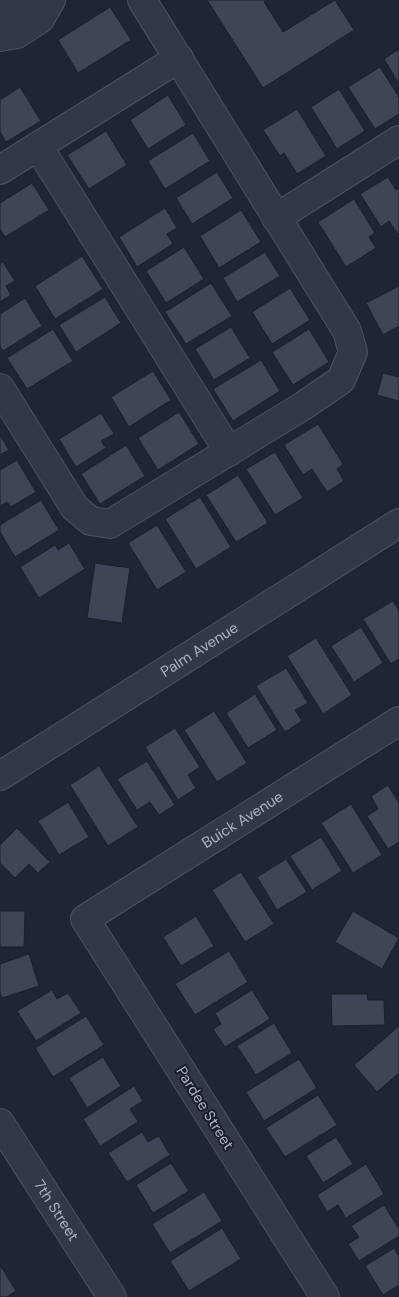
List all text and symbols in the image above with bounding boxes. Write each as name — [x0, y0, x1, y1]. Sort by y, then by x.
street label: Palm Avenue — [157, 618, 242, 682]
street label: Buick Avenue — [198, 787, 287, 853]
street label: Pardee Street — [171, 1063, 239, 1154]
street label: 7th Street — [29, 1176, 83, 1245]

